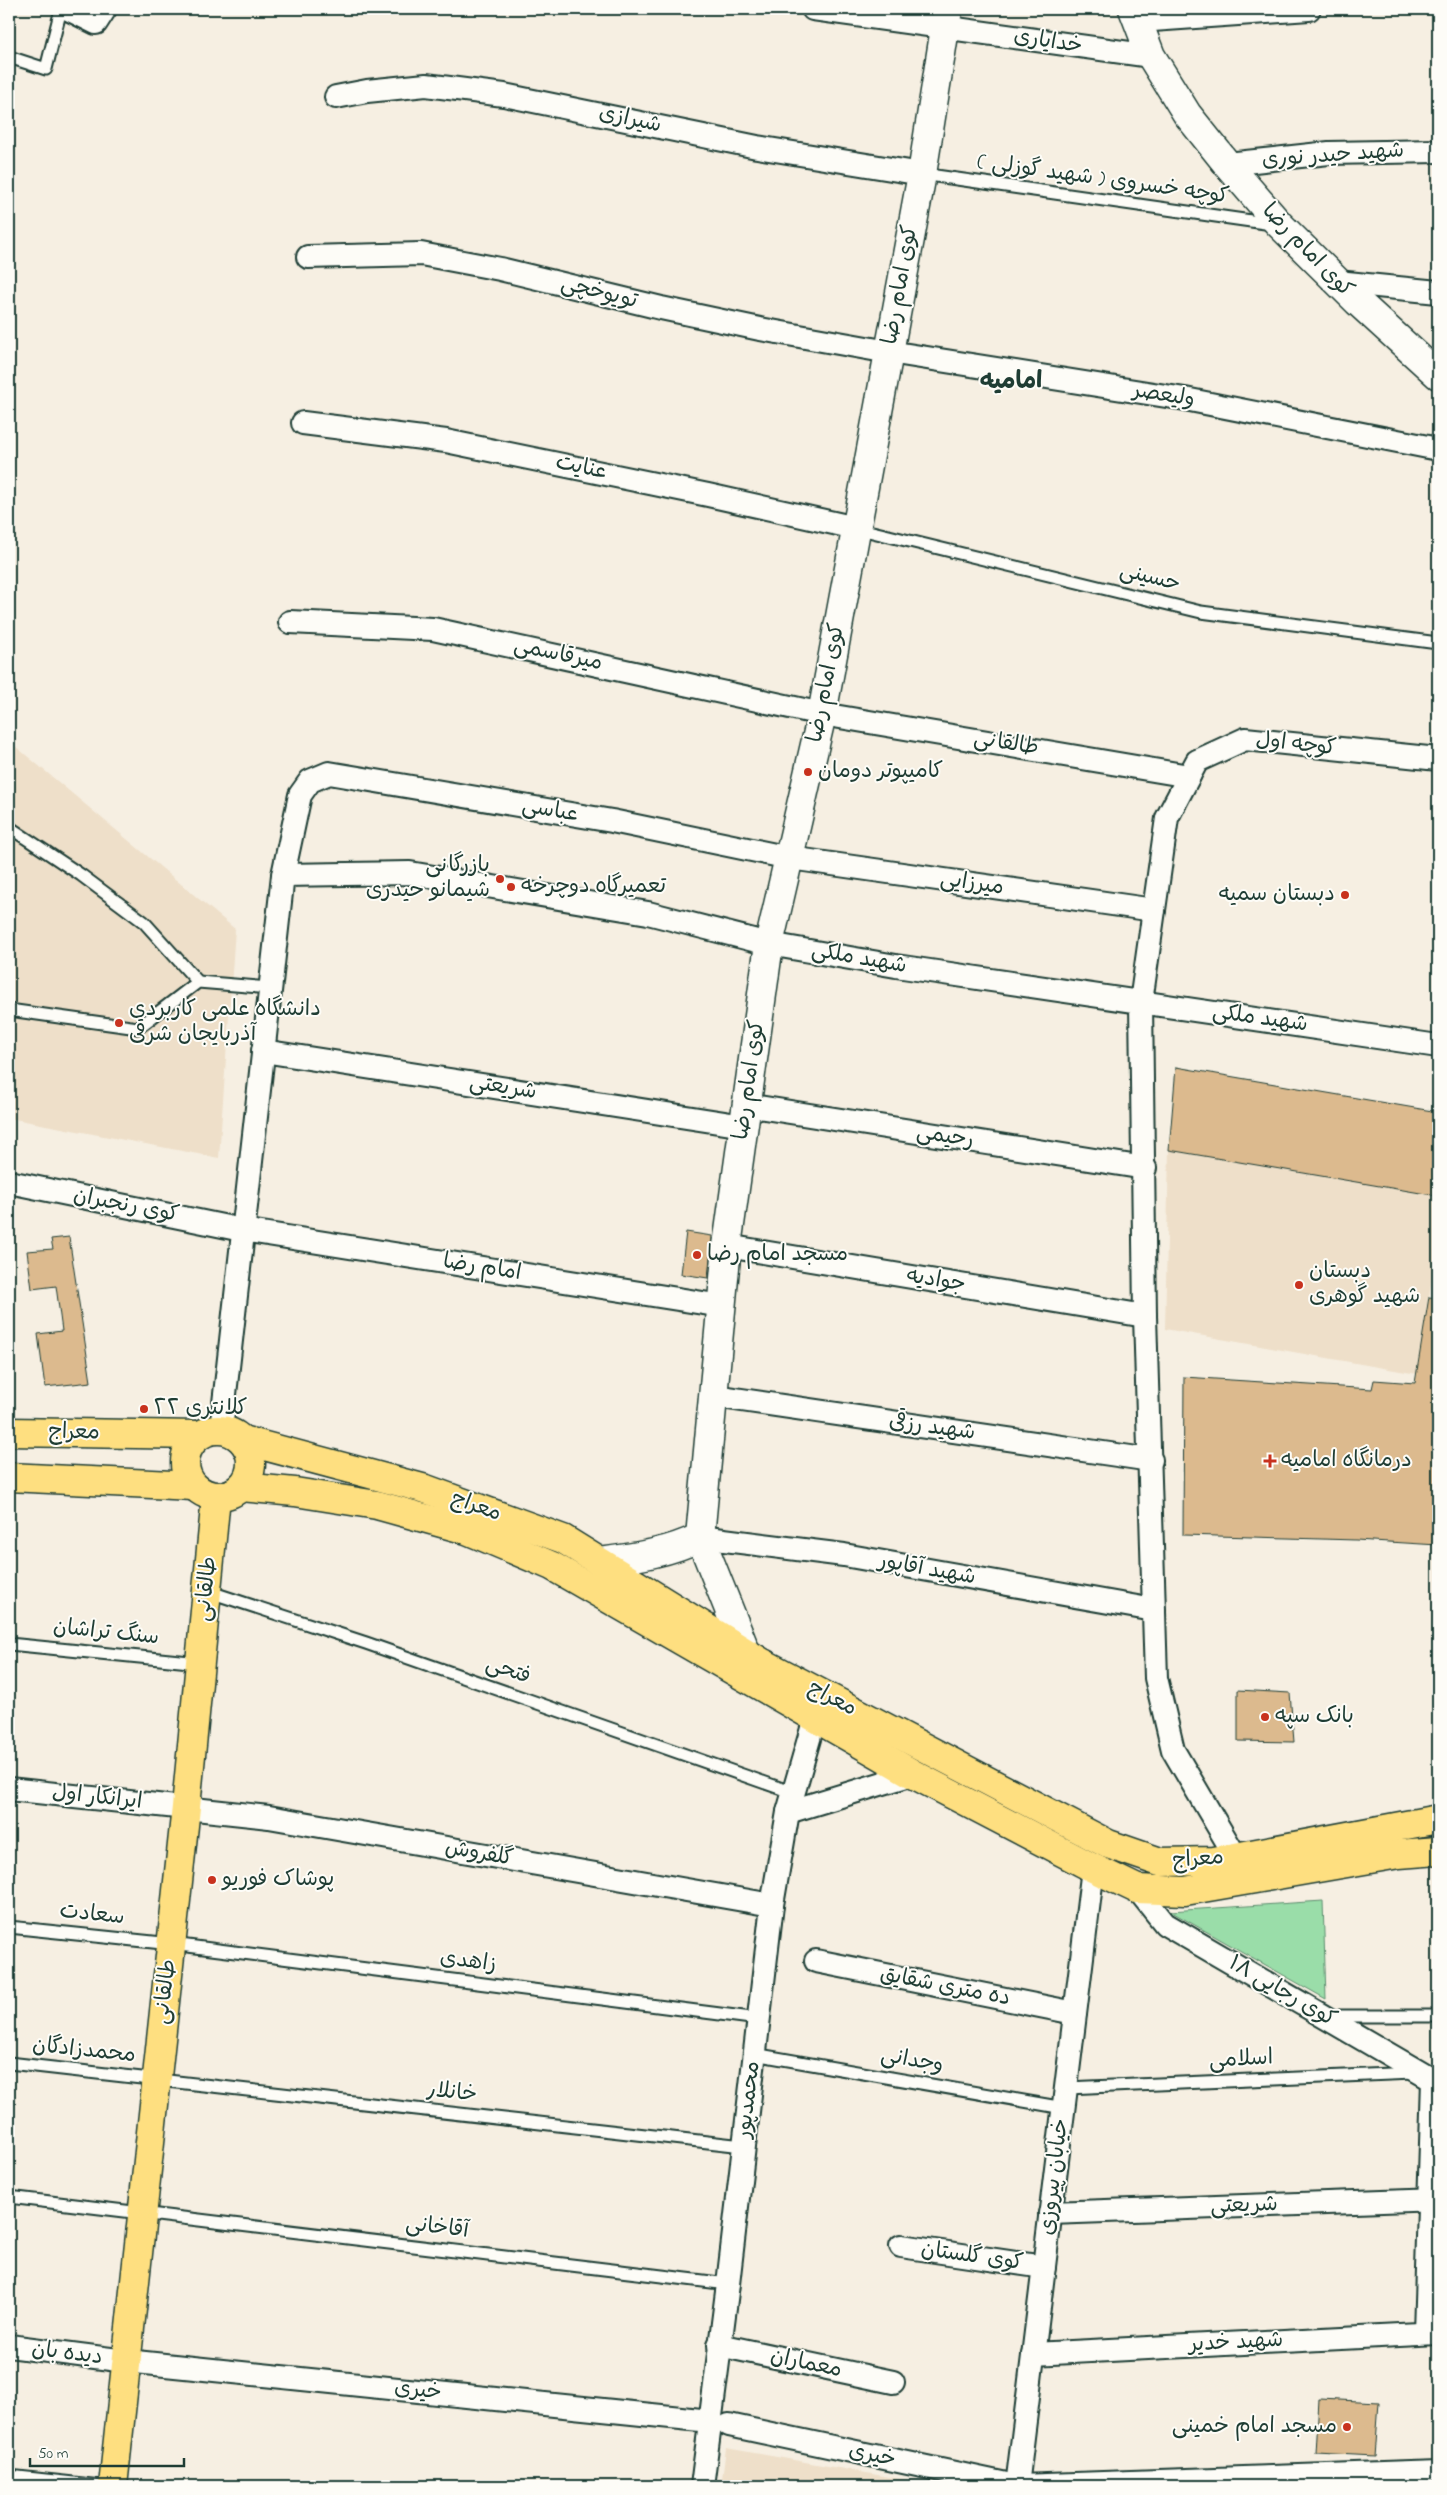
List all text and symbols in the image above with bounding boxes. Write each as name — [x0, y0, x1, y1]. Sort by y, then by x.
street label: خدایاری — [1011, 21, 1085, 63]
street label: شیرازی — [596, 98, 664, 142]
street label: شهید حیدر نوری — [1261, 135, 1405, 177]
street label: کوچه خسروی ( شهید گوزلی ) — [975, 146, 1231, 214]
street label: کوی امام رضا — [1254, 197, 1360, 305]
street label: کوی امام رضا — [875, 223, 927, 347]
street label: تویوخچی — [557, 268, 641, 318]
district label: امامیه — [980, 365, 1042, 400]
street label: ولیعصر — [1129, 375, 1197, 417]
street label: عنایت — [552, 447, 610, 489]
street label: حسینی — [1116, 555, 1184, 601]
street label: کوی امام رضا — [800, 621, 854, 745]
street label: میرقاسمی — [511, 630, 605, 680]
street label: طالقانی — [971, 723, 1041, 765]
street label: کوچه اول — [1254, 725, 1338, 765]
place label: کامیپوتر دومان — [818, 756, 943, 788]
marker: کامیپوتر دومان — [802, 766, 814, 778]
street label: عباسی — [519, 790, 581, 832]
place label: بازرگانی شیمانو حیدری — [366, 850, 490, 907]
street label: میرزایی — [938, 864, 1006, 904]
place label: تعمیرگاه دوچرخه — [521, 871, 667, 903]
marker: بازرگانی شیمانو حیدری — [494, 873, 506, 885]
place label: دبستان سمیه — [1219, 879, 1335, 911]
marker: تعمیرگاه دوچرخه — [505, 881, 517, 893]
marker: دبستان سمیه — [1339, 889, 1351, 901]
street label: شهید ملکی — [809, 935, 909, 983]
place label: دانشگاه علمی کاربردی آذربایجان شرقی — [129, 994, 321, 1051]
street label: شهید ملکی — [1210, 996, 1310, 1042]
marker: دانشگاه علمی کاربردی آذربایجان شرقی — [113, 1017, 125, 1029]
street label: کوی امام رضا — [726, 1018, 774, 1142]
street label: شریعتی — [467, 1067, 539, 1109]
street label: رحیمی — [914, 1117, 976, 1157]
street label: کوی رنجبران — [70, 1180, 182, 1232]
place label: مسجد امام رضا — [707, 1239, 848, 1271]
street label: امام رضا — [440, 1246, 524, 1290]
marker: مسجد امام رضا — [691, 1249, 703, 1261]
place label: دبستان شهید گوهری — [1309, 1256, 1420, 1313]
street label: جوادیه — [904, 1261, 968, 1301]
marker: دبستان شهید گوهری — [1293, 1279, 1305, 1291]
place label: کلانتری ٢٢ — [154, 1393, 247, 1425]
marker: کلانتری ٢٢ — [138, 1403, 150, 1415]
street label: شهید رزقی — [887, 1406, 977, 1450]
street label: معراج — [48, 1417, 100, 1449]
place label: درمانگاه امامیه — [1281, 1445, 1412, 1477]
marker: درمانگاه امامیه — [1263, 1454, 1277, 1468]
street label: معراج — [446, 1483, 506, 1531]
street label: شهید آقاپور — [874, 1545, 978, 1594]
street label: طالقانی — [188, 1555, 226, 1623]
street label: سنگ تراشان — [51, 1612, 161, 1654]
street label: فتحی — [481, 1648, 535, 1694]
street label: معراج — [802, 1673, 862, 1725]
place label: بانک سپه — [1275, 1701, 1354, 1733]
marker: بانک سپه — [1259, 1711, 1271, 1723]
street label: ایرانکار اول — [50, 1777, 144, 1819]
street label: گلفروش — [442, 1832, 516, 1876]
street label: معراج — [1171, 1842, 1225, 1878]
place label: پوشاک فوریو — [221, 1864, 334, 1896]
marker: پوشاک فوریو — [206, 1874, 218, 1886]
street label: سعادت — [58, 1896, 126, 1934]
street label: زاهدی — [438, 1943, 498, 1981]
street label: کوی رجایی ۱۸ — [1222, 1948, 1342, 2036]
street label: طالقانی — [146, 1958, 186, 2026]
street label: ده متری شقایق — [877, 1959, 1013, 2015]
street label: محمدزادگان — [31, 2030, 137, 2072]
street label: وجدانی — [878, 2040, 946, 2082]
street label: اسلامی — [1208, 2042, 1274, 2078]
street label: محمدپور — [728, 2059, 770, 2142]
street label: خانلار — [424, 2074, 479, 2112]
street label: خیابان پیروزی — [1032, 2117, 1078, 2237]
street label: شریعتی — [1210, 2189, 1278, 2223]
street label: آقاخانی — [404, 2208, 472, 2248]
street label: کوی گلستان — [919, 2234, 1025, 2280]
street label: شهید خدیر — [1186, 2325, 1284, 2362]
street label: دیده بان — [30, 2334, 104, 2374]
street label: معماران — [767, 2341, 845, 2387]
street label: خیری — [393, 2373, 443, 2409]
place label: مسجد امام خمینی — [1172, 2411, 1337, 2443]
marker: مسجد امام خمینی — [1341, 2421, 1353, 2433]
scale bar — [30, 2435, 184, 2467]
street label: خیری — [845, 2435, 899, 2477]
text: 50 m — [38, 2443, 69, 2465]

